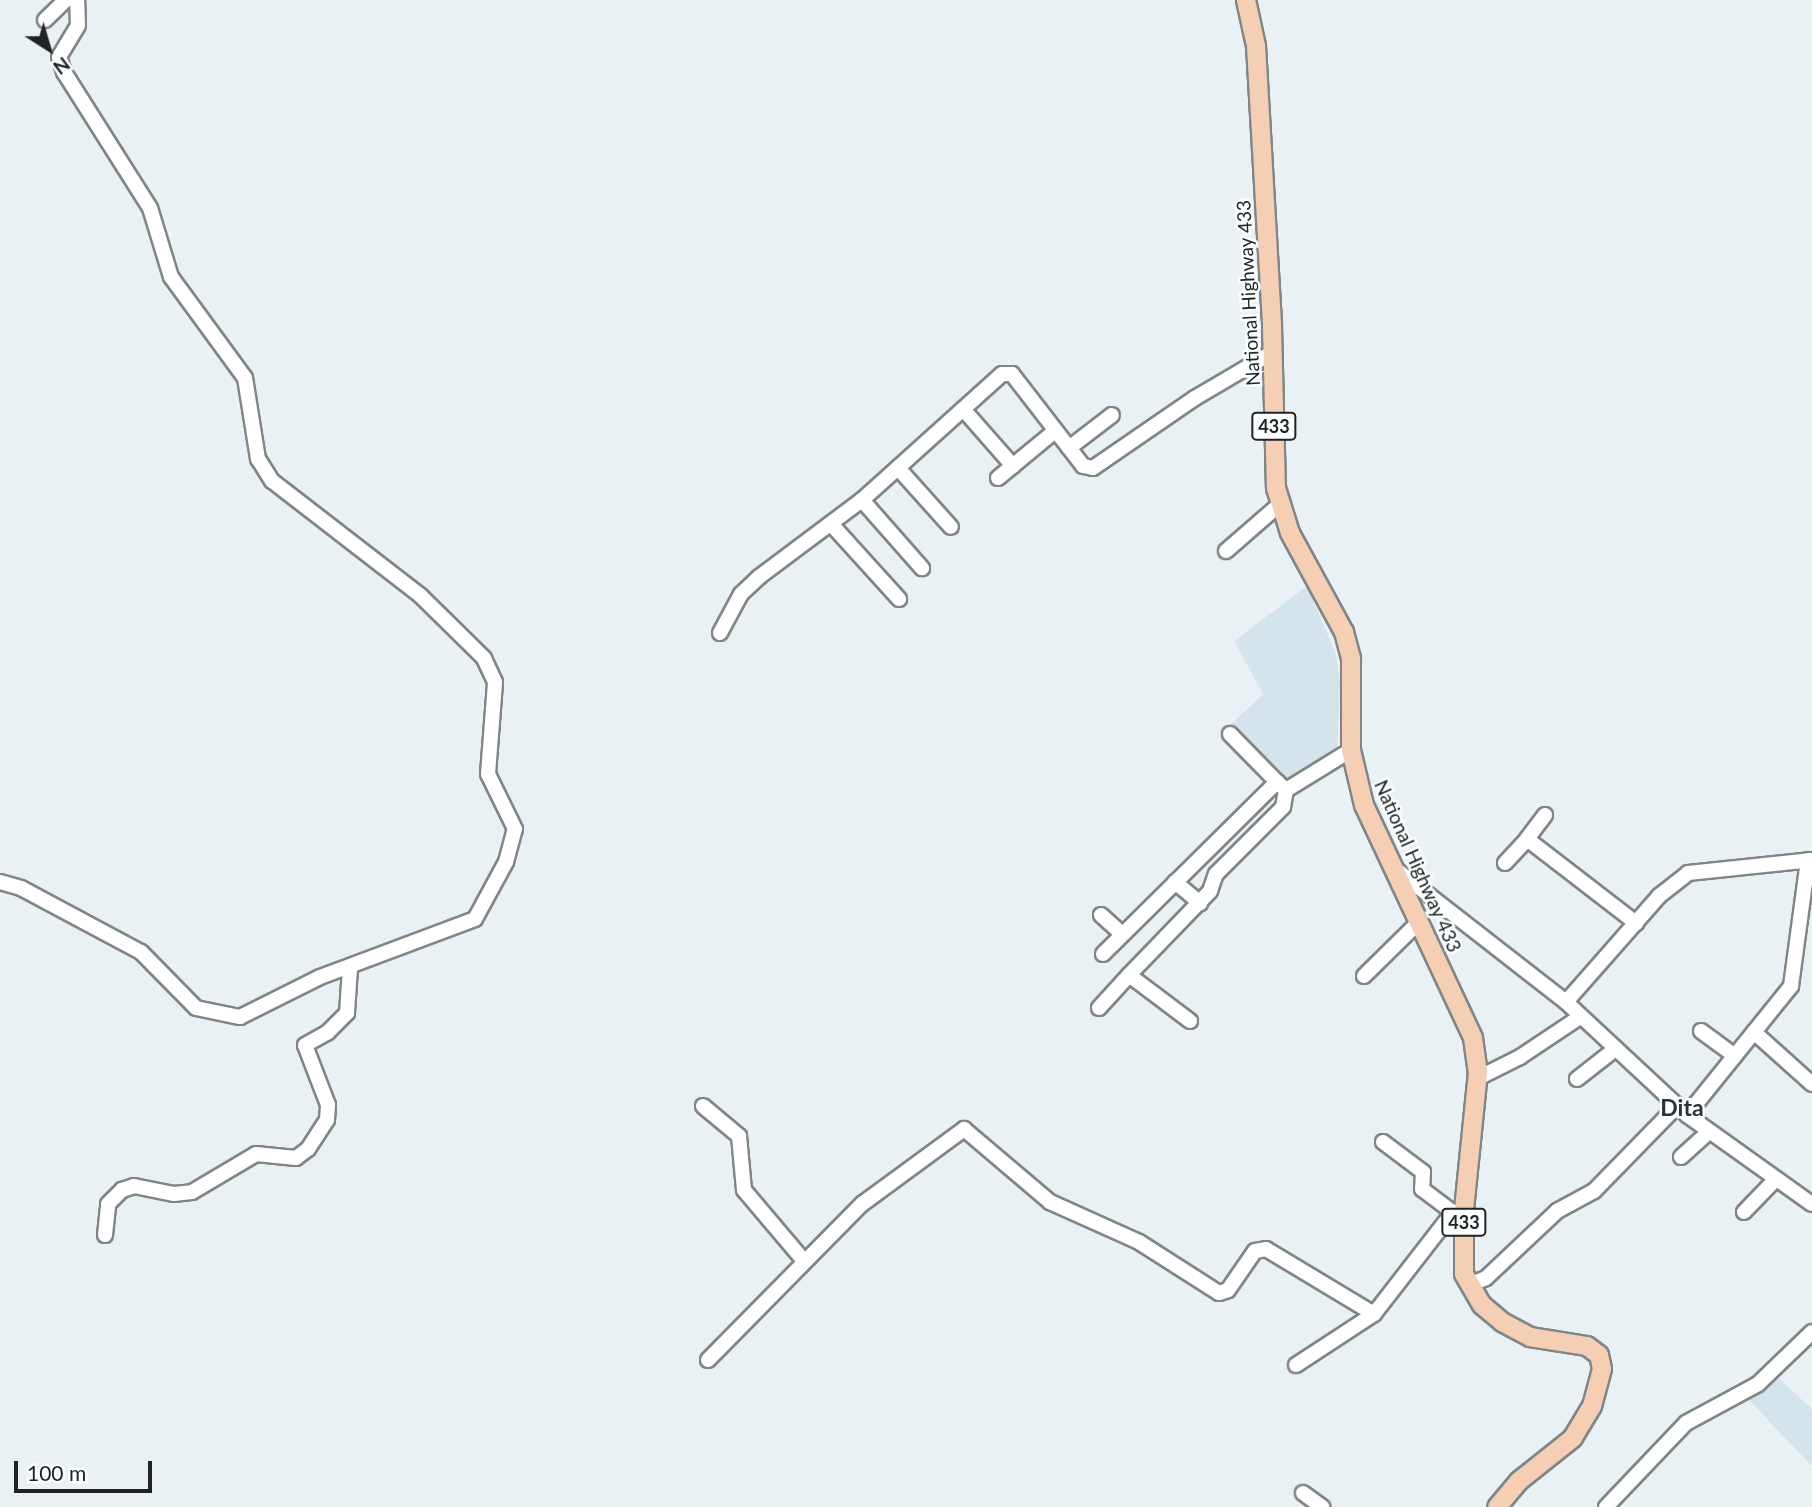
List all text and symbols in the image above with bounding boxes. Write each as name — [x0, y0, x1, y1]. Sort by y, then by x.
north arrow — [14, 14, 84, 84]
text: N — [49, 53, 75, 80]
street label: National Highway 433 — [1232, 199, 1264, 387]
road number: 433 — [1251, 412, 1297, 440]
street label: National Highway 433 — [1370, 776, 1466, 956]
district label: Dita — [1660, 1093, 1704, 1121]
road number: 433 — [1441, 1208, 1487, 1237]
scale bar — [18, 1448, 156, 1492]
text: 100 m — [27, 1460, 86, 1485]

